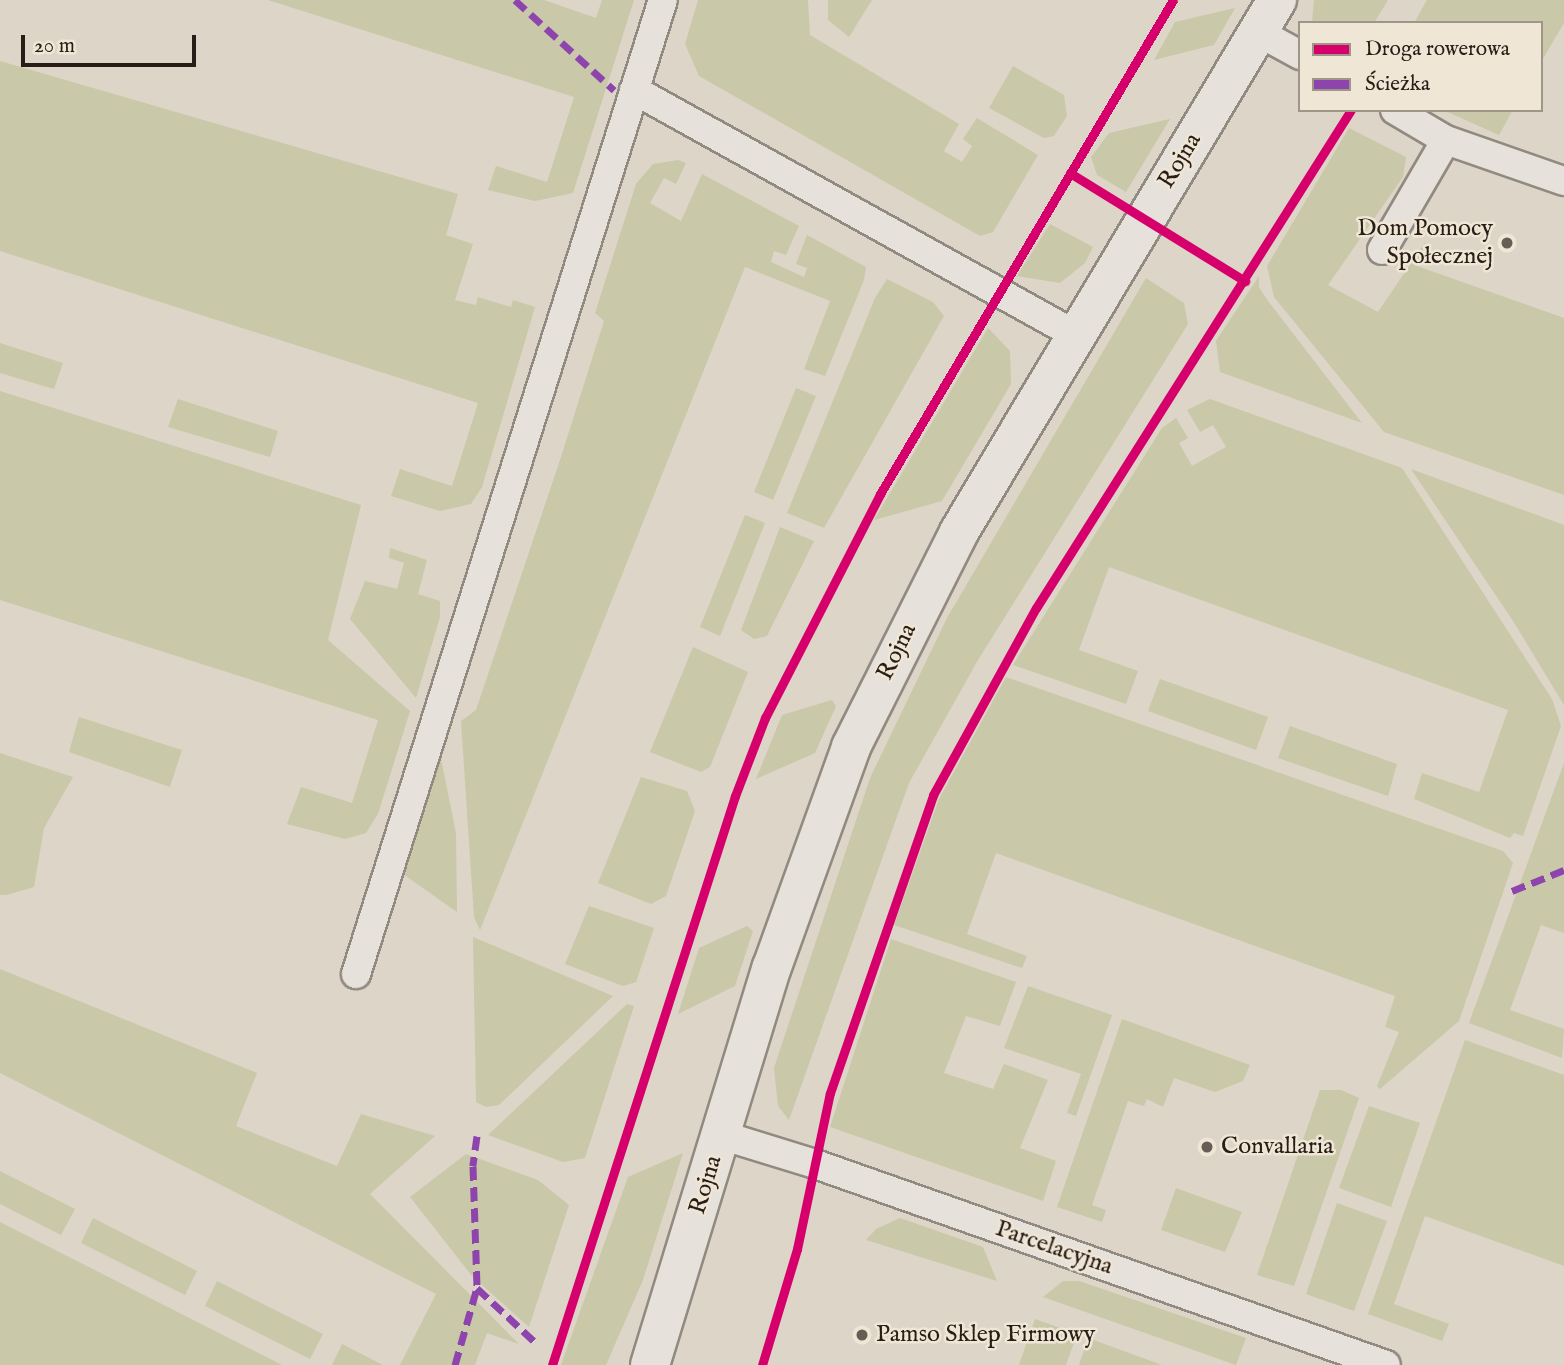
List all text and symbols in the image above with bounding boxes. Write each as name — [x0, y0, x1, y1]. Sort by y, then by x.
scale bar — [24, 21, 200, 65]
legend — [1298, 21, 1543, 112]
text: 20 m — [34, 33, 75, 60]
text: Droga rowerowa — [1365, 36, 1510, 63]
text: Ścieżka — [1365, 71, 1430, 98]
street label: Rojna — [1152, 128, 1208, 194]
place label: Dom Pomocy Społecznej — [1357, 215, 1493, 271]
marker: Dom Pomocy Społecznej — [1499, 235, 1515, 251]
street label: Rojna — [871, 619, 923, 685]
place label: Convallaria — [1221, 1133, 1334, 1161]
marker: Convallaria — [1199, 1139, 1215, 1155]
street label: Rojna — [683, 1152, 729, 1218]
street label: Parcelacyjna — [992, 1215, 1116, 1281]
place label: Pamso Sklep Firmowy — [876, 1321, 1095, 1349]
marker: Pamso Sklep Firmowy — [854, 1327, 870, 1343]

